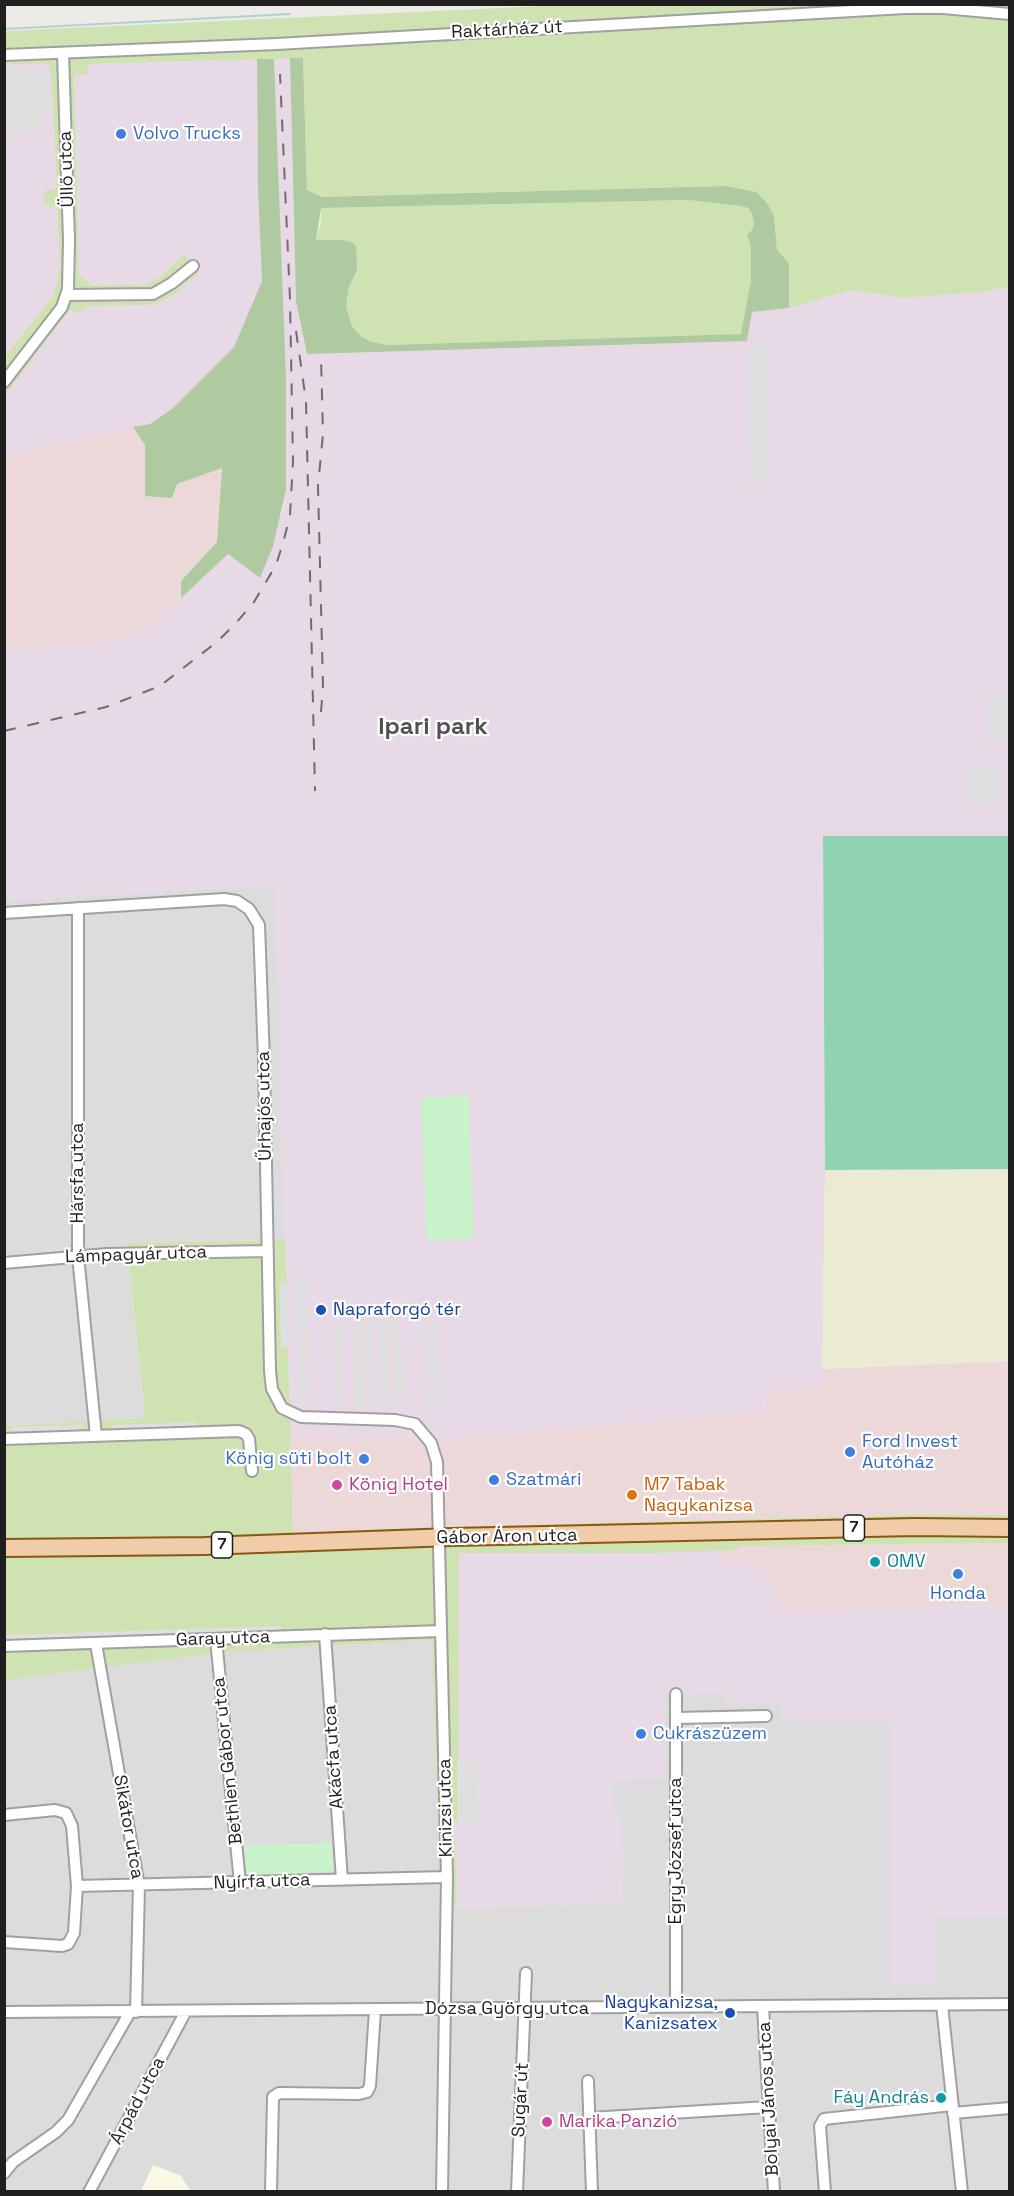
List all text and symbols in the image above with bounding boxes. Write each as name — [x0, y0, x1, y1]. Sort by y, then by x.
street label: Raktárház út — [451, 16, 563, 44]
place label: Volvo Trucks — [133, 123, 241, 145]
marker: Volvo Trucks — [114, 127, 128, 141]
street label: Üllő utca — [55, 130, 79, 208]
district label: Ipari park — [378, 713, 488, 741]
street label: Űrhajós utca — [253, 1051, 277, 1161]
street label: Hársfa utca — [67, 1123, 89, 1223]
street label: Lámpagyár utca — [65, 1242, 207, 1268]
place label: Napraforgó tér — [333, 1299, 461, 1321]
marker: Napraforgó tér — [314, 1303, 328, 1317]
place label: Ford Invest Autóház — [862, 1431, 958, 1474]
marker: Ford Invest Autóház — [843, 1445, 857, 1459]
place label: König süti bolt — [225, 1448, 352, 1470]
marker: König süti bolt — [357, 1452, 371, 1466]
place label: Szatmári — [506, 1469, 581, 1491]
marker: Szatmári — [487, 1473, 501, 1487]
place label: König Hotel — [349, 1474, 448, 1496]
place label: M7 Tabak Nagykanizsa — [644, 1474, 753, 1516]
marker: König Hotel — [330, 1478, 344, 1492]
marker: M7 Tabak Nagykanizsa — [625, 1488, 639, 1502]
road number: 7 — [844, 1515, 864, 1541]
street label: Gábor Áron utca — [436, 1525, 578, 1549]
road number: 7 — [212, 1532, 232, 1558]
place label: OMV — [887, 1551, 926, 1573]
marker: OMV — [868, 1555, 882, 1569]
marker: Honda — [951, 1567, 965, 1581]
place label: Honda — [930, 1583, 986, 1605]
street label: Garay utca — [175, 1627, 271, 1651]
street label: Bethlen Gábor utca — [208, 1676, 248, 1846]
street label: Akácfa utca — [320, 1704, 348, 1810]
place label: Cukrászüzem — [653, 1723, 767, 1745]
marker: Cukrászüzem — [634, 1727, 648, 1741]
street label: Kinizsi utca — [434, 1758, 458, 1858]
street label: Sikátor utca — [108, 1773, 148, 1881]
street label: Egry József utca — [665, 1778, 687, 1924]
street label: Nyírfa utca — [213, 1870, 311, 1894]
place label: Nagykanizsa, Kanizsatex — [604, 1992, 718, 2034]
street label: Dózsa György utca — [425, 1998, 589, 2020]
marker: Nagykanizsa, Kanizsatex — [723, 2006, 737, 2020]
street label: Bolyai János utca — [754, 2021, 784, 2177]
street label: Árpád utca — [106, 2053, 170, 2149]
street label: Sugár út — [508, 2062, 534, 2138]
place label: Fáy András — [833, 2087, 929, 2109]
marker: Fáy András — [934, 2091, 948, 2105]
place label: Marika Panzió — [559, 2111, 677, 2133]
marker: Marika Panzió — [540, 2115, 554, 2129]

